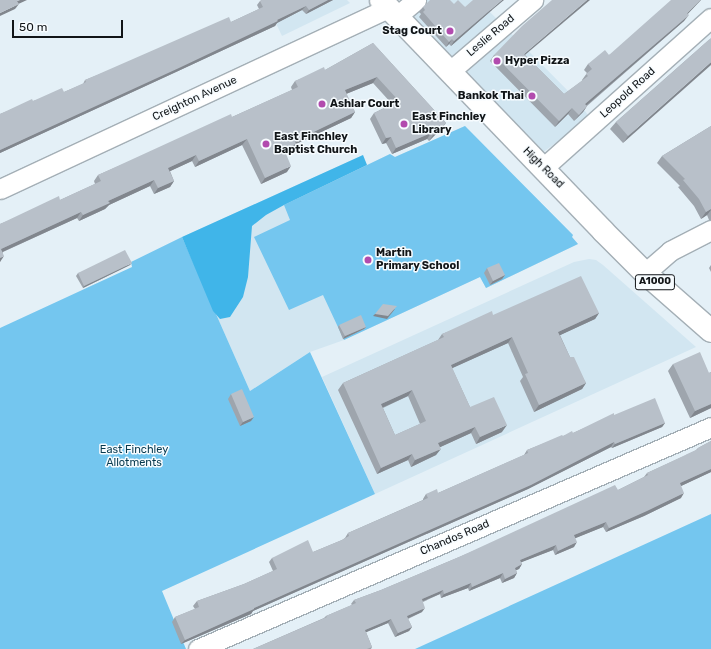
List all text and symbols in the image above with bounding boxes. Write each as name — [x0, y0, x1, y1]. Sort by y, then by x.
scale bar — [14, 12, 125, 38]
street label: Leslie Road — [465, 12, 517, 60]
text: 50 m — [19, 20, 47, 34]
place label: Stag Court — [382, 24, 442, 38]
marker: Stag Court — [445, 26, 455, 36]
place label: Hyper Pizza — [505, 54, 570, 68]
marker: Hyper Pizza — [492, 56, 502, 66]
street label: Leopold Road — [598, 65, 658, 121]
street label: Creighton Avenue — [151, 74, 239, 124]
place label: Bankok Thai — [457, 89, 524, 103]
marker: Bankok Thai — [527, 91, 537, 101]
place label: Ashlar Court — [330, 97, 400, 111]
marker: Ashlar Court — [317, 99, 327, 109]
place label: East Finchley Library — [412, 111, 486, 137]
marker: East Finchley Library — [399, 119, 409, 129]
place label: East Finchley Baptist Church — [274, 131, 357, 157]
marker: East Finchley Baptist Church — [261, 139, 271, 149]
street label: High Road — [520, 145, 566, 191]
place label: Martin Primary School — [376, 247, 460, 273]
marker: Martin Primary School — [363, 255, 373, 265]
road number: A1000 — [634, 274, 676, 290]
park label: East Finchley Allotments — [100, 444, 168, 470]
street label: Chandos Road — [418, 517, 492, 559]

